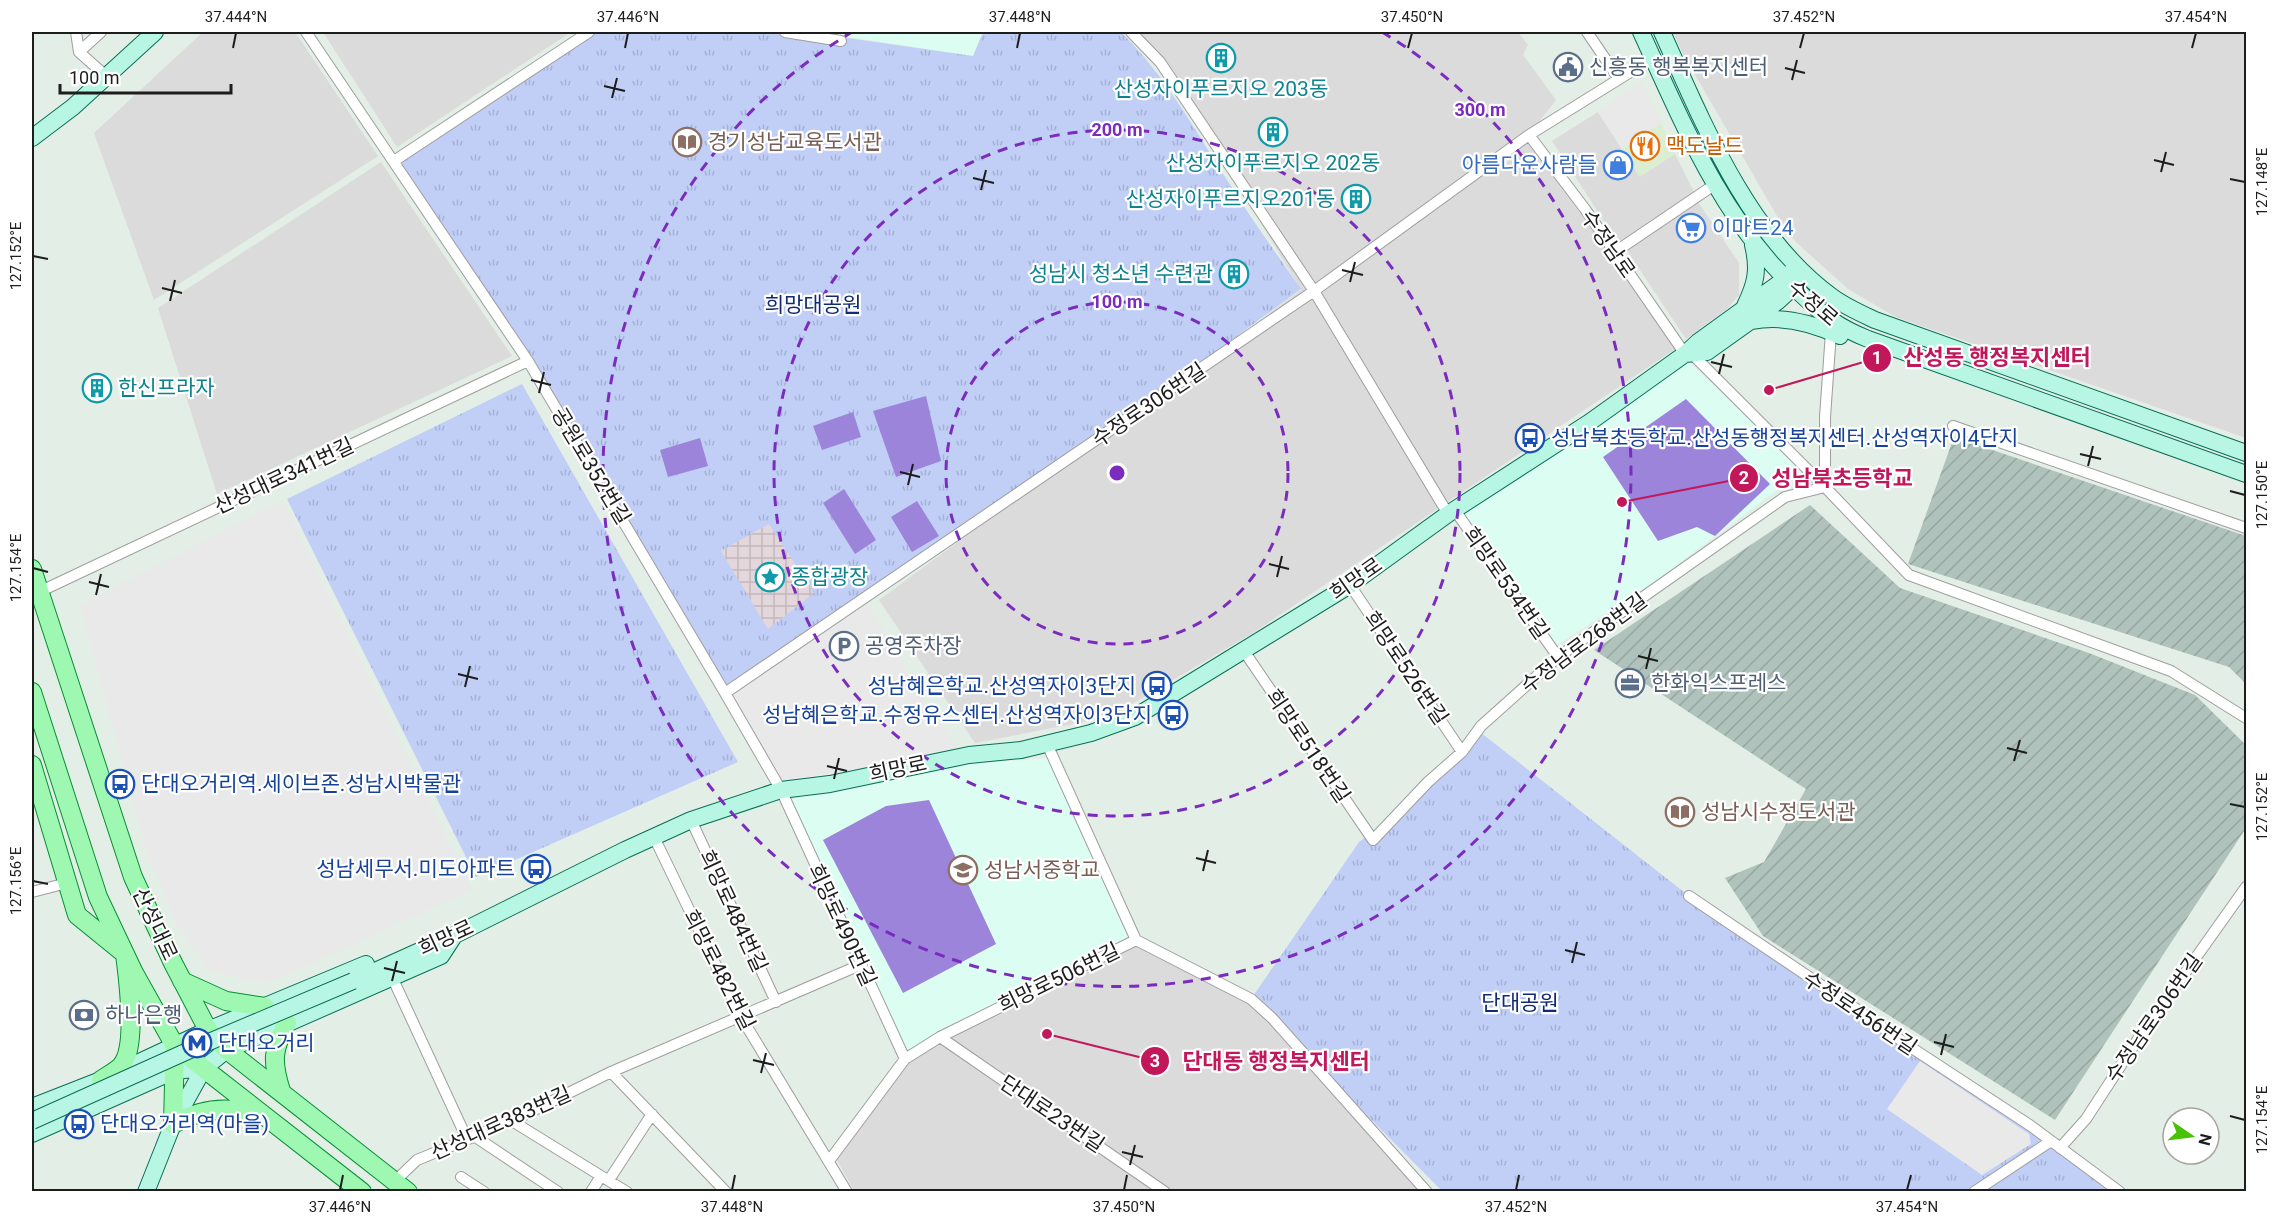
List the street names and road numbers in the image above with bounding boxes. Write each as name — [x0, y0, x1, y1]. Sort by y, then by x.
street label: 수정남로 — [1576, 205, 1640, 283]
street label: 수정로 — [1783, 275, 1843, 331]
street label: 수정로306번길 — [1088, 358, 1210, 452]
street label: 공원로352번길 — [547, 403, 635, 529]
street label: 산성대로341번길 — [210, 433, 358, 519]
street label: 희망로534번길 — [1458, 522, 1554, 644]
street label: 희망로 — [1325, 553, 1387, 605]
street label: 수정남로268번길 — [1516, 588, 1652, 698]
street label: 희망로526번길 — [1359, 607, 1453, 729]
street label: 희망로518번길 — [1261, 685, 1355, 807]
street label: 희망로 — [867, 751, 929, 787]
street label: 희망로484번길 — [694, 846, 772, 976]
street label: 희망로490번길 — [803, 860, 881, 990]
street label: 산성대로 — [128, 884, 182, 964]
street label: 희망로482번길 — [678, 906, 760, 1034]
street label: 희망로 — [415, 915, 477, 961]
street label: 희망로506번길 — [994, 938, 1124, 1018]
street label: 수정남로306번길 — [2101, 949, 2207, 1087]
street label: 수정로456번길 — [1799, 966, 1921, 1060]
street label: 단대로23번길 — [995, 1070, 1109, 1158]
street label: 산성대로383번길 — [427, 1081, 575, 1165]

